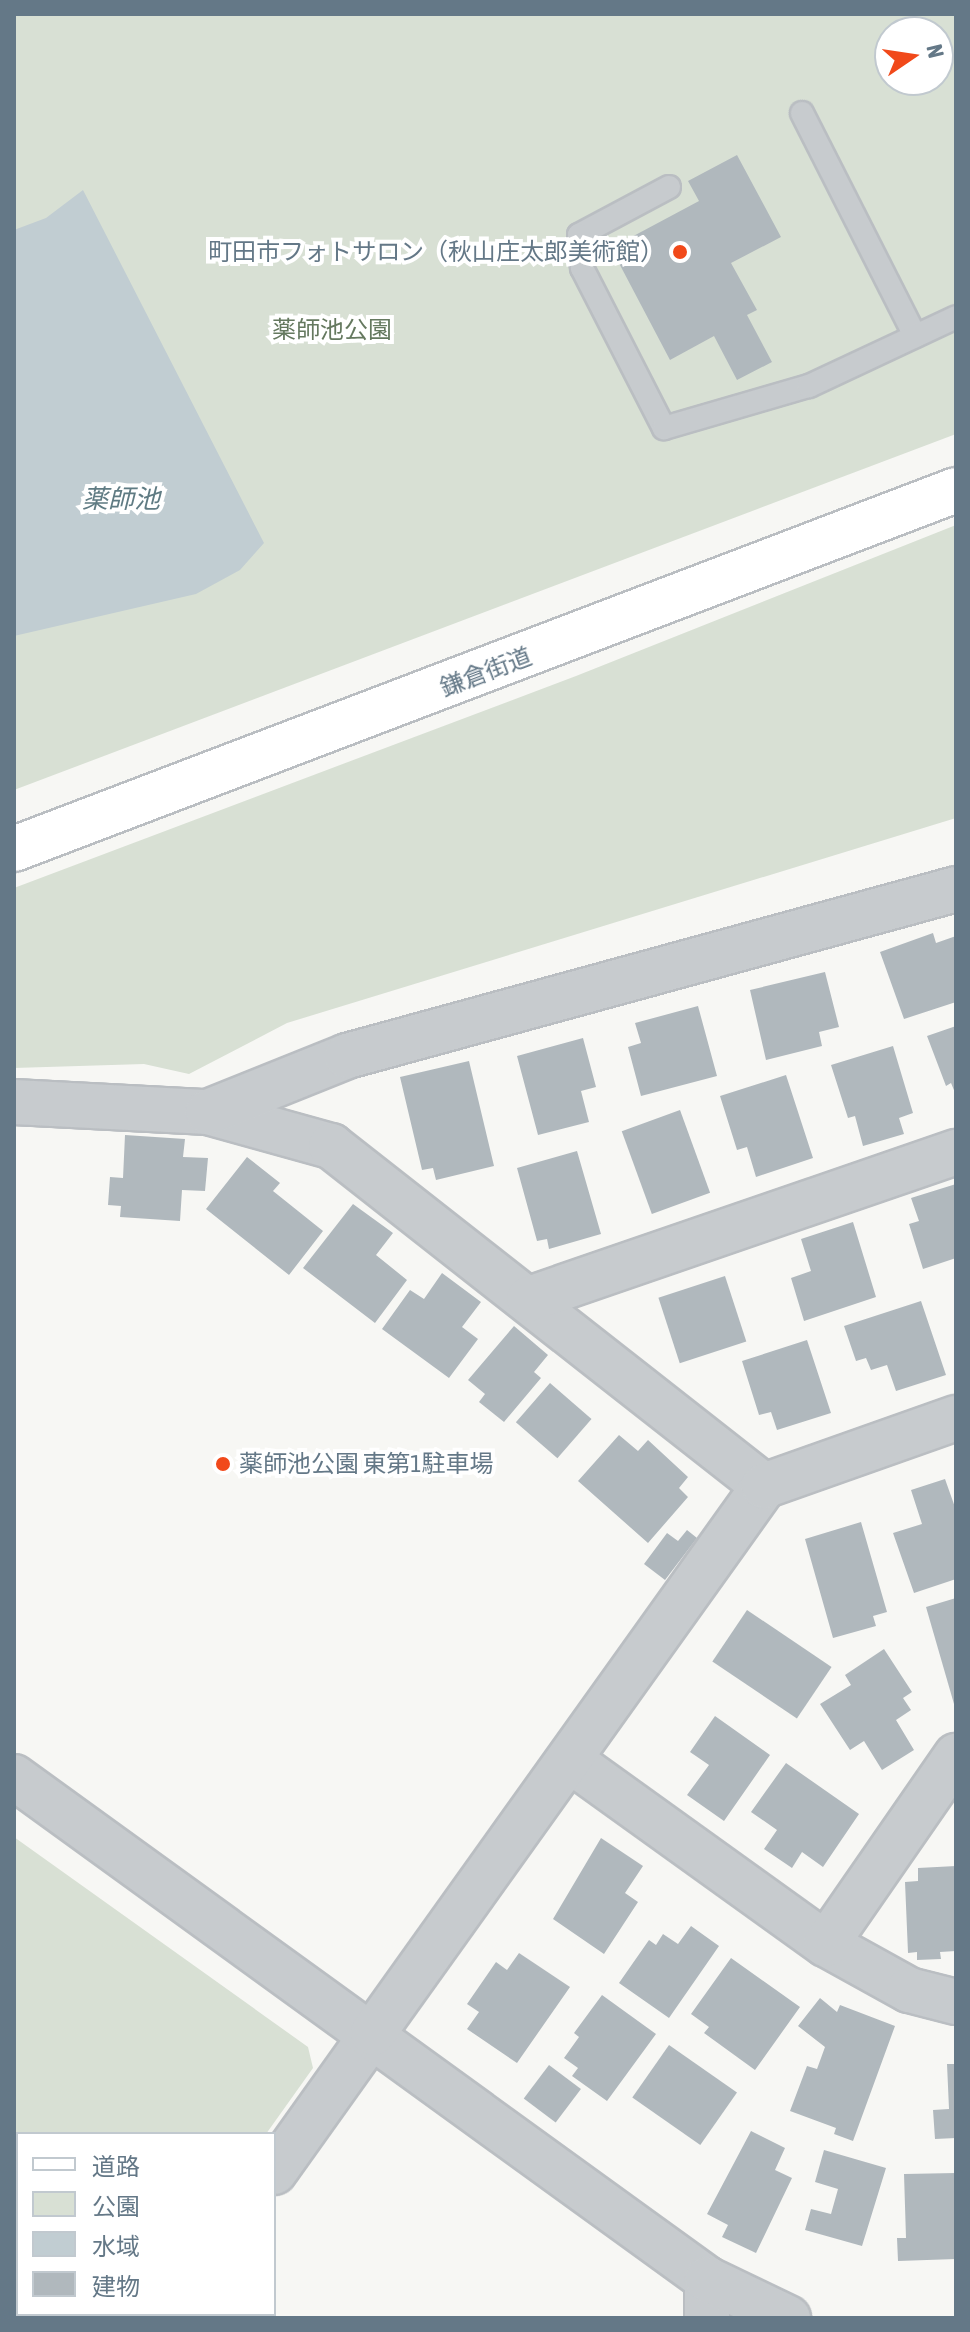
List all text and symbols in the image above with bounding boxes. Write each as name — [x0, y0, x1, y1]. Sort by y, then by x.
north arrow — [874, 16, 954, 96]
text: N — [921, 42, 950, 60]
place label: 町田市フォトサロン（秋山庄太郎美術館） — [208, 238, 664, 266]
marker: 町田市フォトサロン（秋山庄太郎美術館） — [671, 243, 689, 261]
park label: 薬師池公園 — [272, 316, 392, 344]
water label: 薬師池 — [82, 484, 160, 516]
street label: 鎌倉街道 — [436, 641, 536, 703]
place label: 薬師池公園 東第1駐車場 — [239, 1450, 494, 1478]
marker: 薬師池公園 東第1駐車場 — [214, 1455, 232, 1473]
legend — [16, 2132, 276, 2316]
text: 道路 — [92, 2153, 140, 2180]
text: 公園 — [92, 2193, 140, 2220]
text: 水域 — [92, 2233, 140, 2260]
text: 建物 — [92, 2273, 140, 2300]

